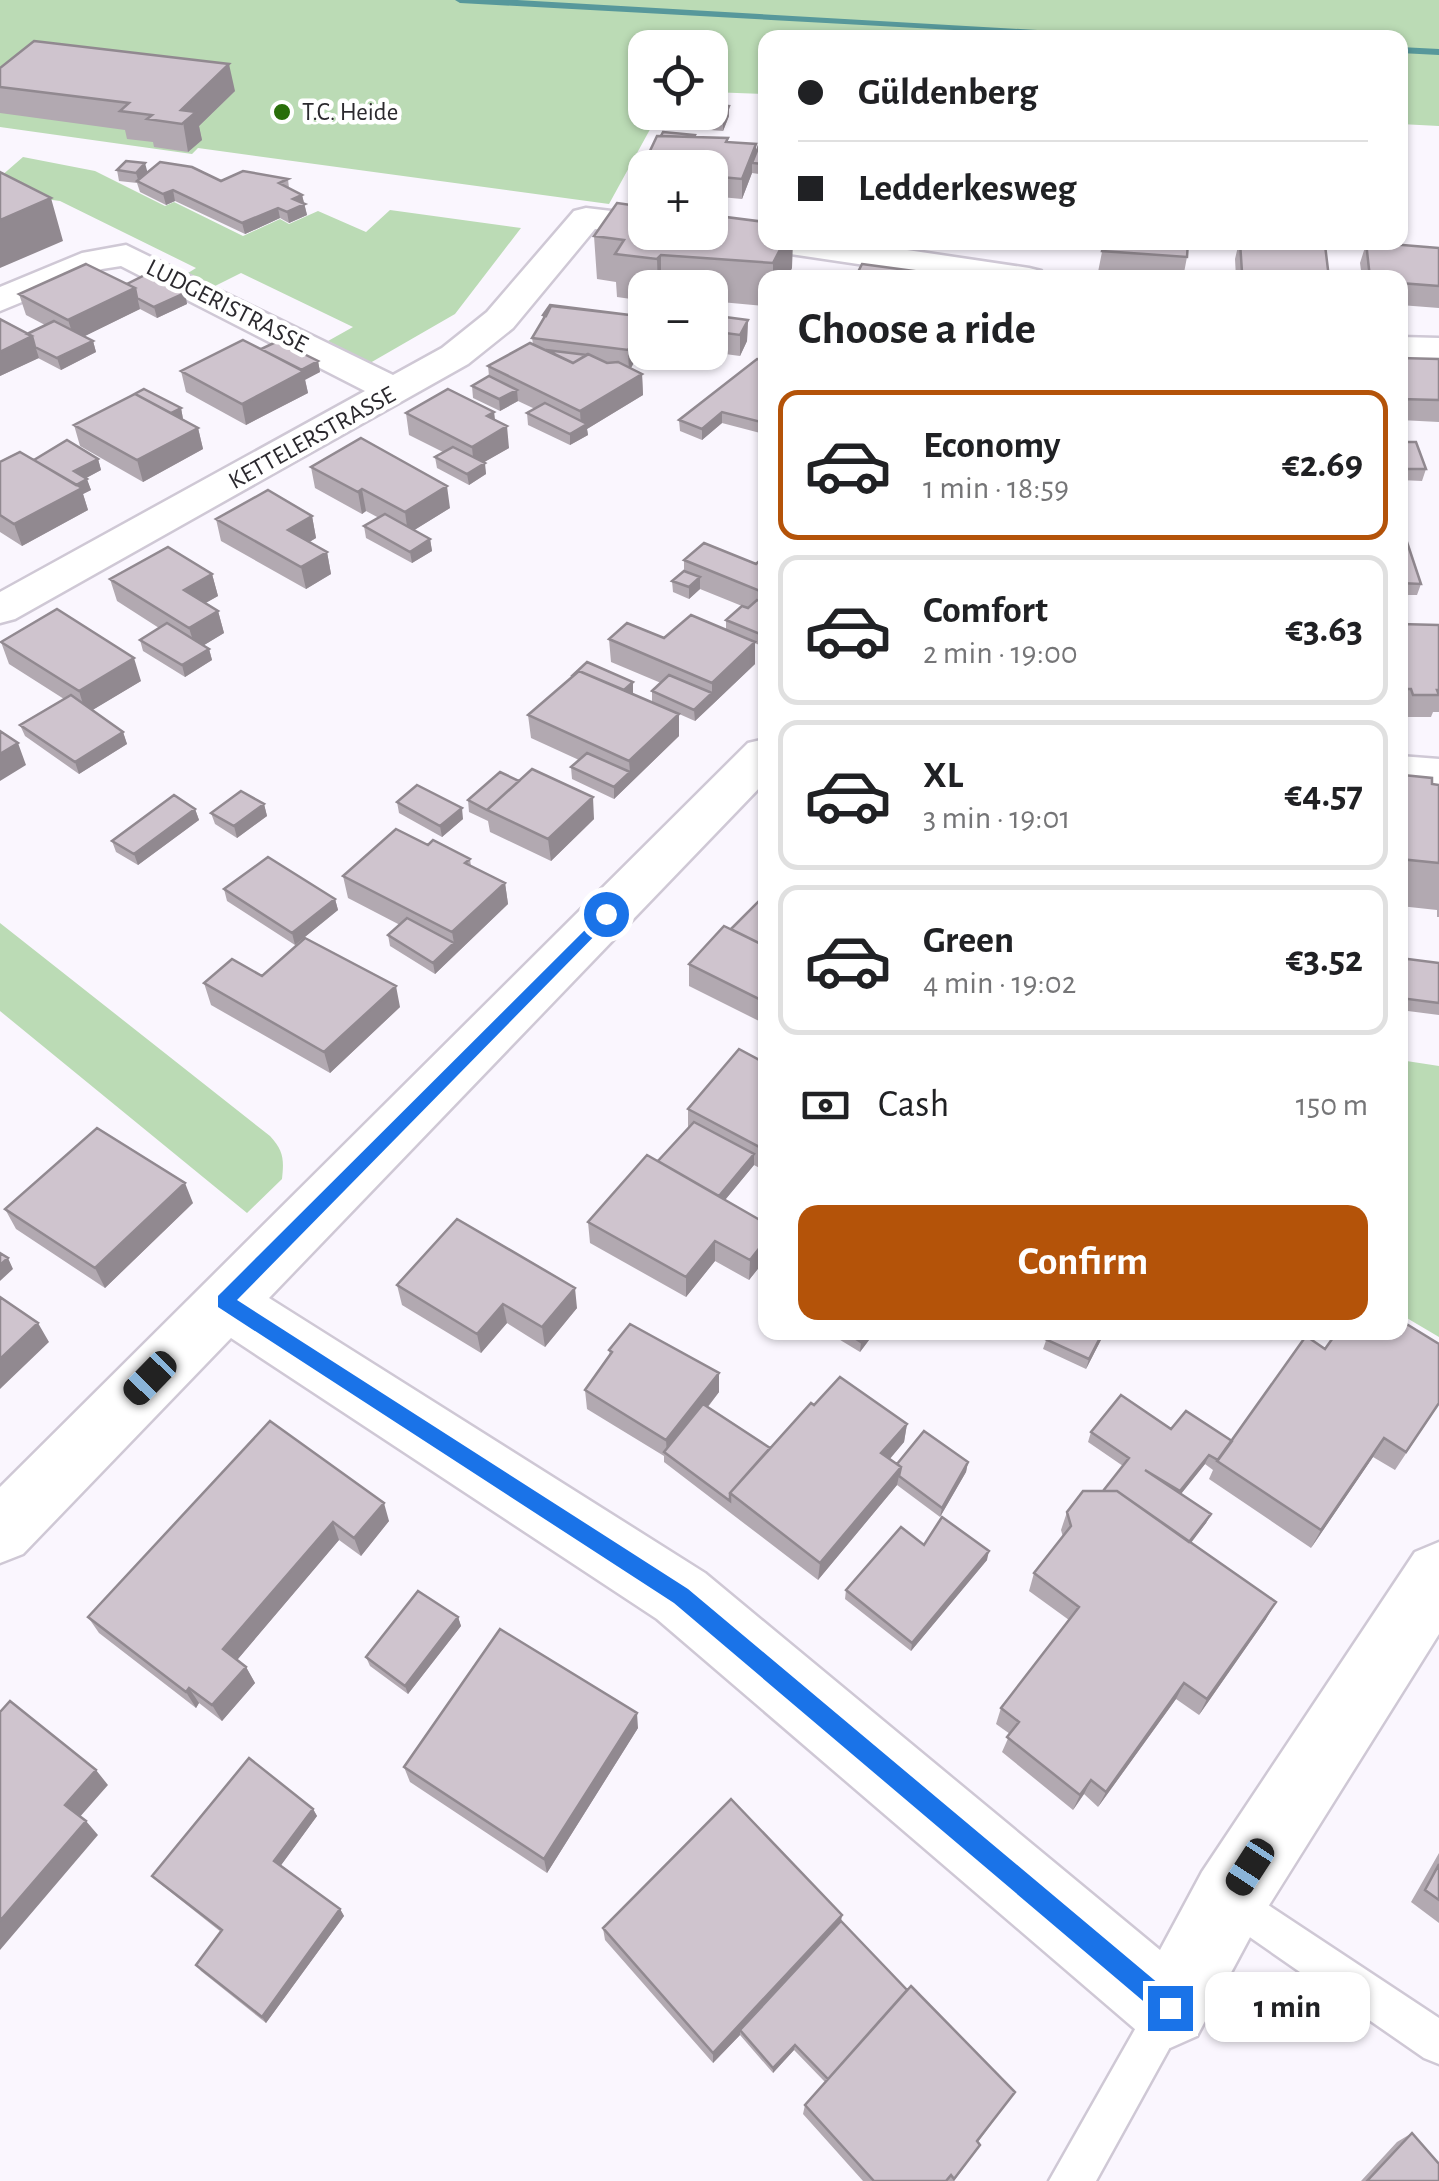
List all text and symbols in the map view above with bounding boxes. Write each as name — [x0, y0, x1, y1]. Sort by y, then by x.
map controls — [628, 30, 728, 370]
button: locate — [628, 30, 728, 130]
text: Güldenberg — [858, 74, 1038, 112]
place label: T.C. Heide — [302, 100, 398, 125]
marker: T.C. Heide — [271, 101, 293, 123]
button: + — [628, 150, 728, 250]
text: Ledderkesweg — [858, 170, 1076, 208]
street label: LUDGERISTRASSE — [142, 255, 312, 357]
button: − — [628, 270, 728, 370]
text: Choose a ride — [798, 307, 1036, 352]
street label: KETTELERSTRASSE — [224, 382, 400, 494]
icon: car — [803, 420, 893, 510]
text: Economy — [923, 427, 1061, 465]
text: €2.69 — [1282, 446, 1363, 484]
text: 1 min · 18:59 — [923, 472, 1069, 504]
icon: car — [803, 585, 893, 675]
text: Comfort — [923, 592, 1048, 630]
text: €3.63 — [1285, 611, 1363, 649]
text: 2 min · 19:00 — [923, 637, 1078, 669]
icon: car — [803, 750, 893, 840]
text: XL — [923, 757, 963, 795]
text: €4.57 — [1285, 776, 1363, 814]
text: 3 min · 19:01 — [923, 802, 1071, 834]
route start — [584, 892, 629, 937]
icon: car — [803, 915, 893, 1005]
text: Green — [923, 922, 1014, 960]
text: €3.52 — [1286, 941, 1363, 979]
text: 4 min · 19:02 — [923, 967, 1076, 999]
icon: cash — [798, 1078, 853, 1133]
text: Cash — [878, 1086, 949, 1124]
text: 150 m — [1296, 1089, 1368, 1121]
button: Confirm — [798, 1205, 1368, 1320]
car — [118, 1346, 182, 1410]
car — [1221, 1834, 1279, 1900]
callout: 1 min — [1205, 1973, 1370, 2043]
route end — [1148, 1986, 1193, 2031]
text: 1 min — [1254, 1991, 1321, 2023]

